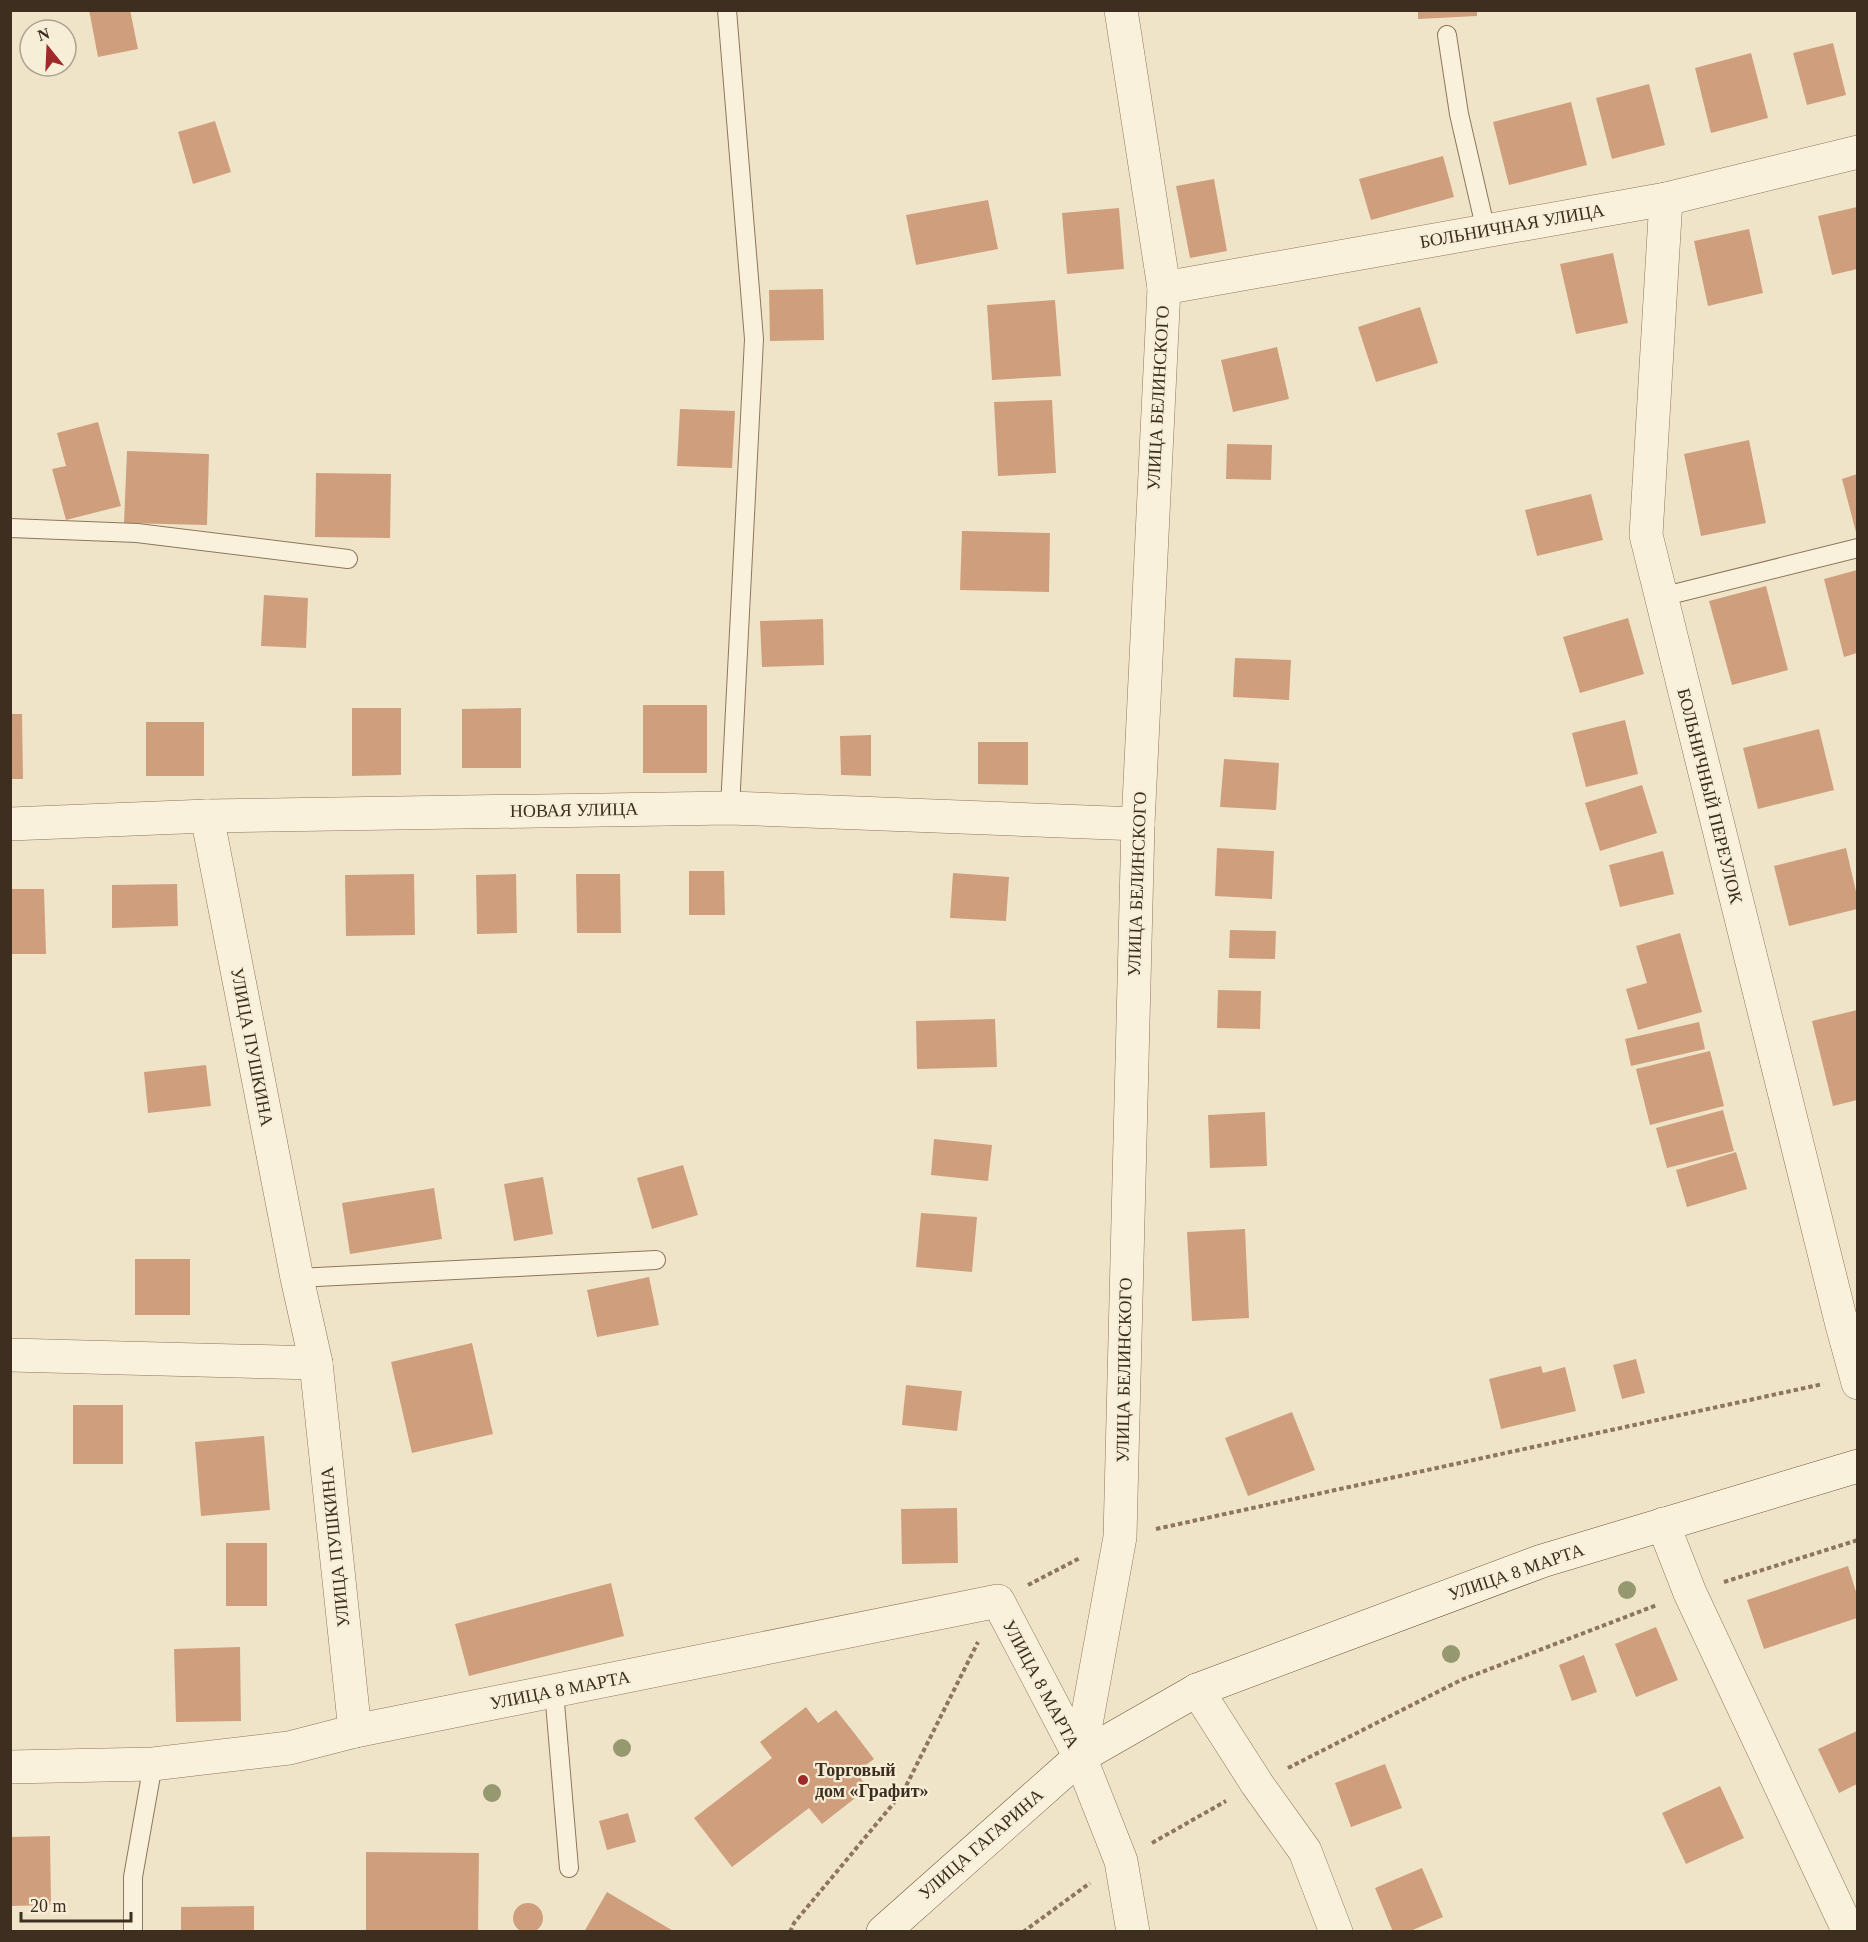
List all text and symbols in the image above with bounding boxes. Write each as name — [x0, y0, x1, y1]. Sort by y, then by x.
north arrow — [18, 18, 78, 78]
text: N — [35, 24, 52, 44]
street label: БОЛЬНИЧНАЯ УЛИЦА — [1418, 200, 1606, 252]
street label: УЛИЦА БЕЛИНСКОГО — [1143, 305, 1173, 491]
street label: БОЛЬНИЧНЫЙ ПЕРЕУЛОК — [1673, 686, 1747, 907]
street label: УЛИЦА БЕЛИНСКОГО — [1124, 791, 1150, 977]
street label: НОВАЯ УЛИЦА — [510, 799, 638, 821]
street label: УЛИЦА ПУШКИНА — [227, 966, 277, 1128]
street label: УЛИЦА БЕЛИНСКОГО — [1112, 1277, 1136, 1463]
street label: УЛИЦА ПУШКИНА — [317, 1466, 353, 1628]
street label: УЛИЦА 8 МАРТА — [1445, 1539, 1587, 1605]
street label: УЛИЦА 8 МАРТА — [999, 1616, 1083, 1752]
street label: УЛИЦА 8 МАРТА — [488, 1667, 632, 1713]
place label: Торговый дом «Графит» — [815, 1760, 929, 1801]
marker: Торговый дом «Графит» — [796, 1773, 810, 1787]
street label: УЛИЦА ГАГАРИНА — [915, 1785, 1047, 1903]
scale bar — [21, 1885, 130, 1923]
text: 20 m — [30, 1896, 67, 1916]

